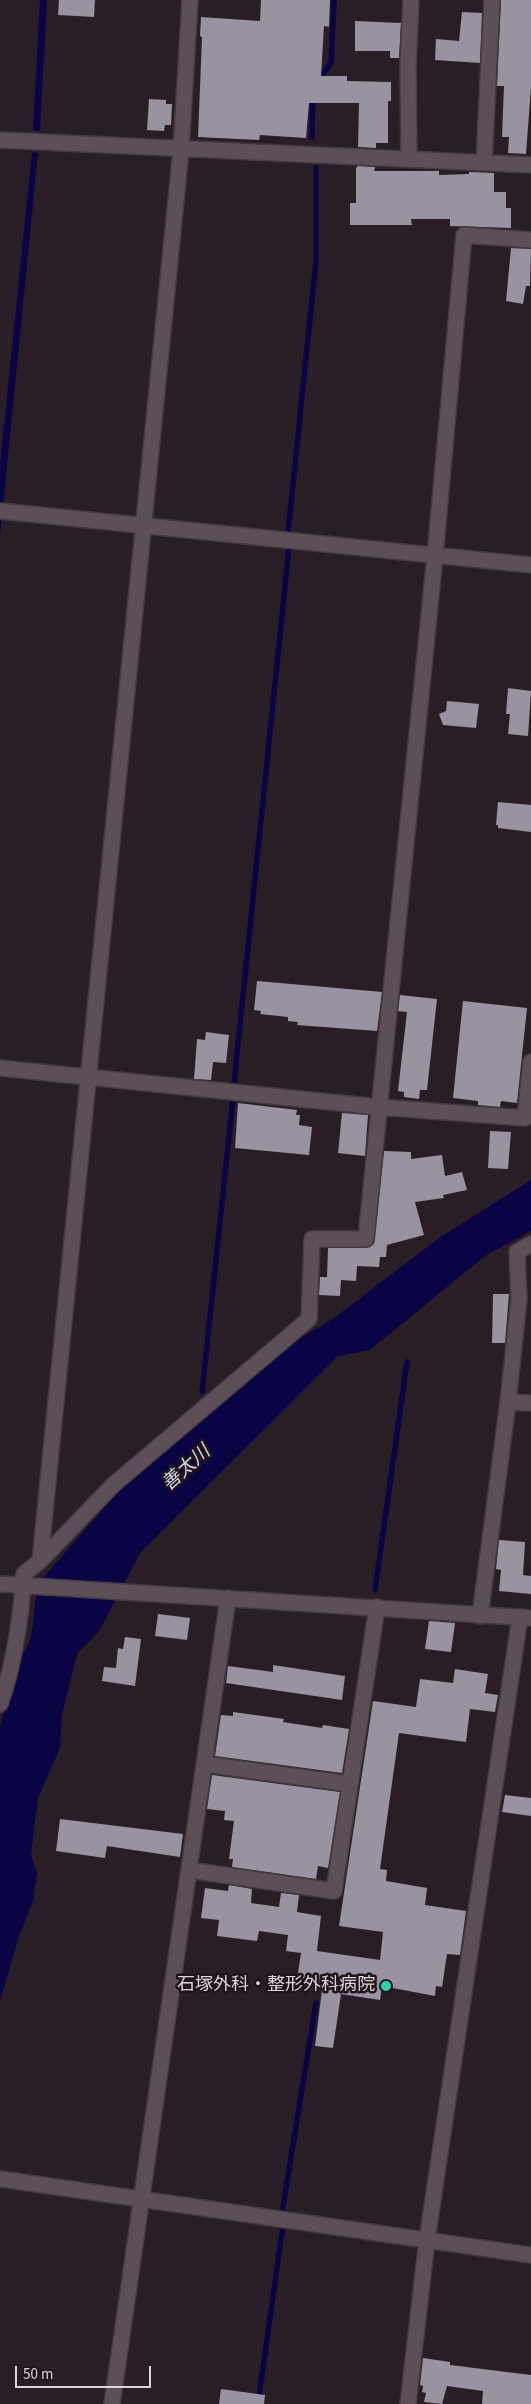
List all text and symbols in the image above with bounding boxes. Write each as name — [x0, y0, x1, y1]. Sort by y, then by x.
water label: 善太川 — [158, 1441, 216, 1497]
place label: 石塚外科・整形外科病院 — [177, 1975, 375, 1997]
marker: 石塚外科・整形外科病院 — [379, 1979, 393, 1993]
scale bar — [18, 2356, 154, 2388]
text: 50 m — [23, 2364, 53, 2385]

